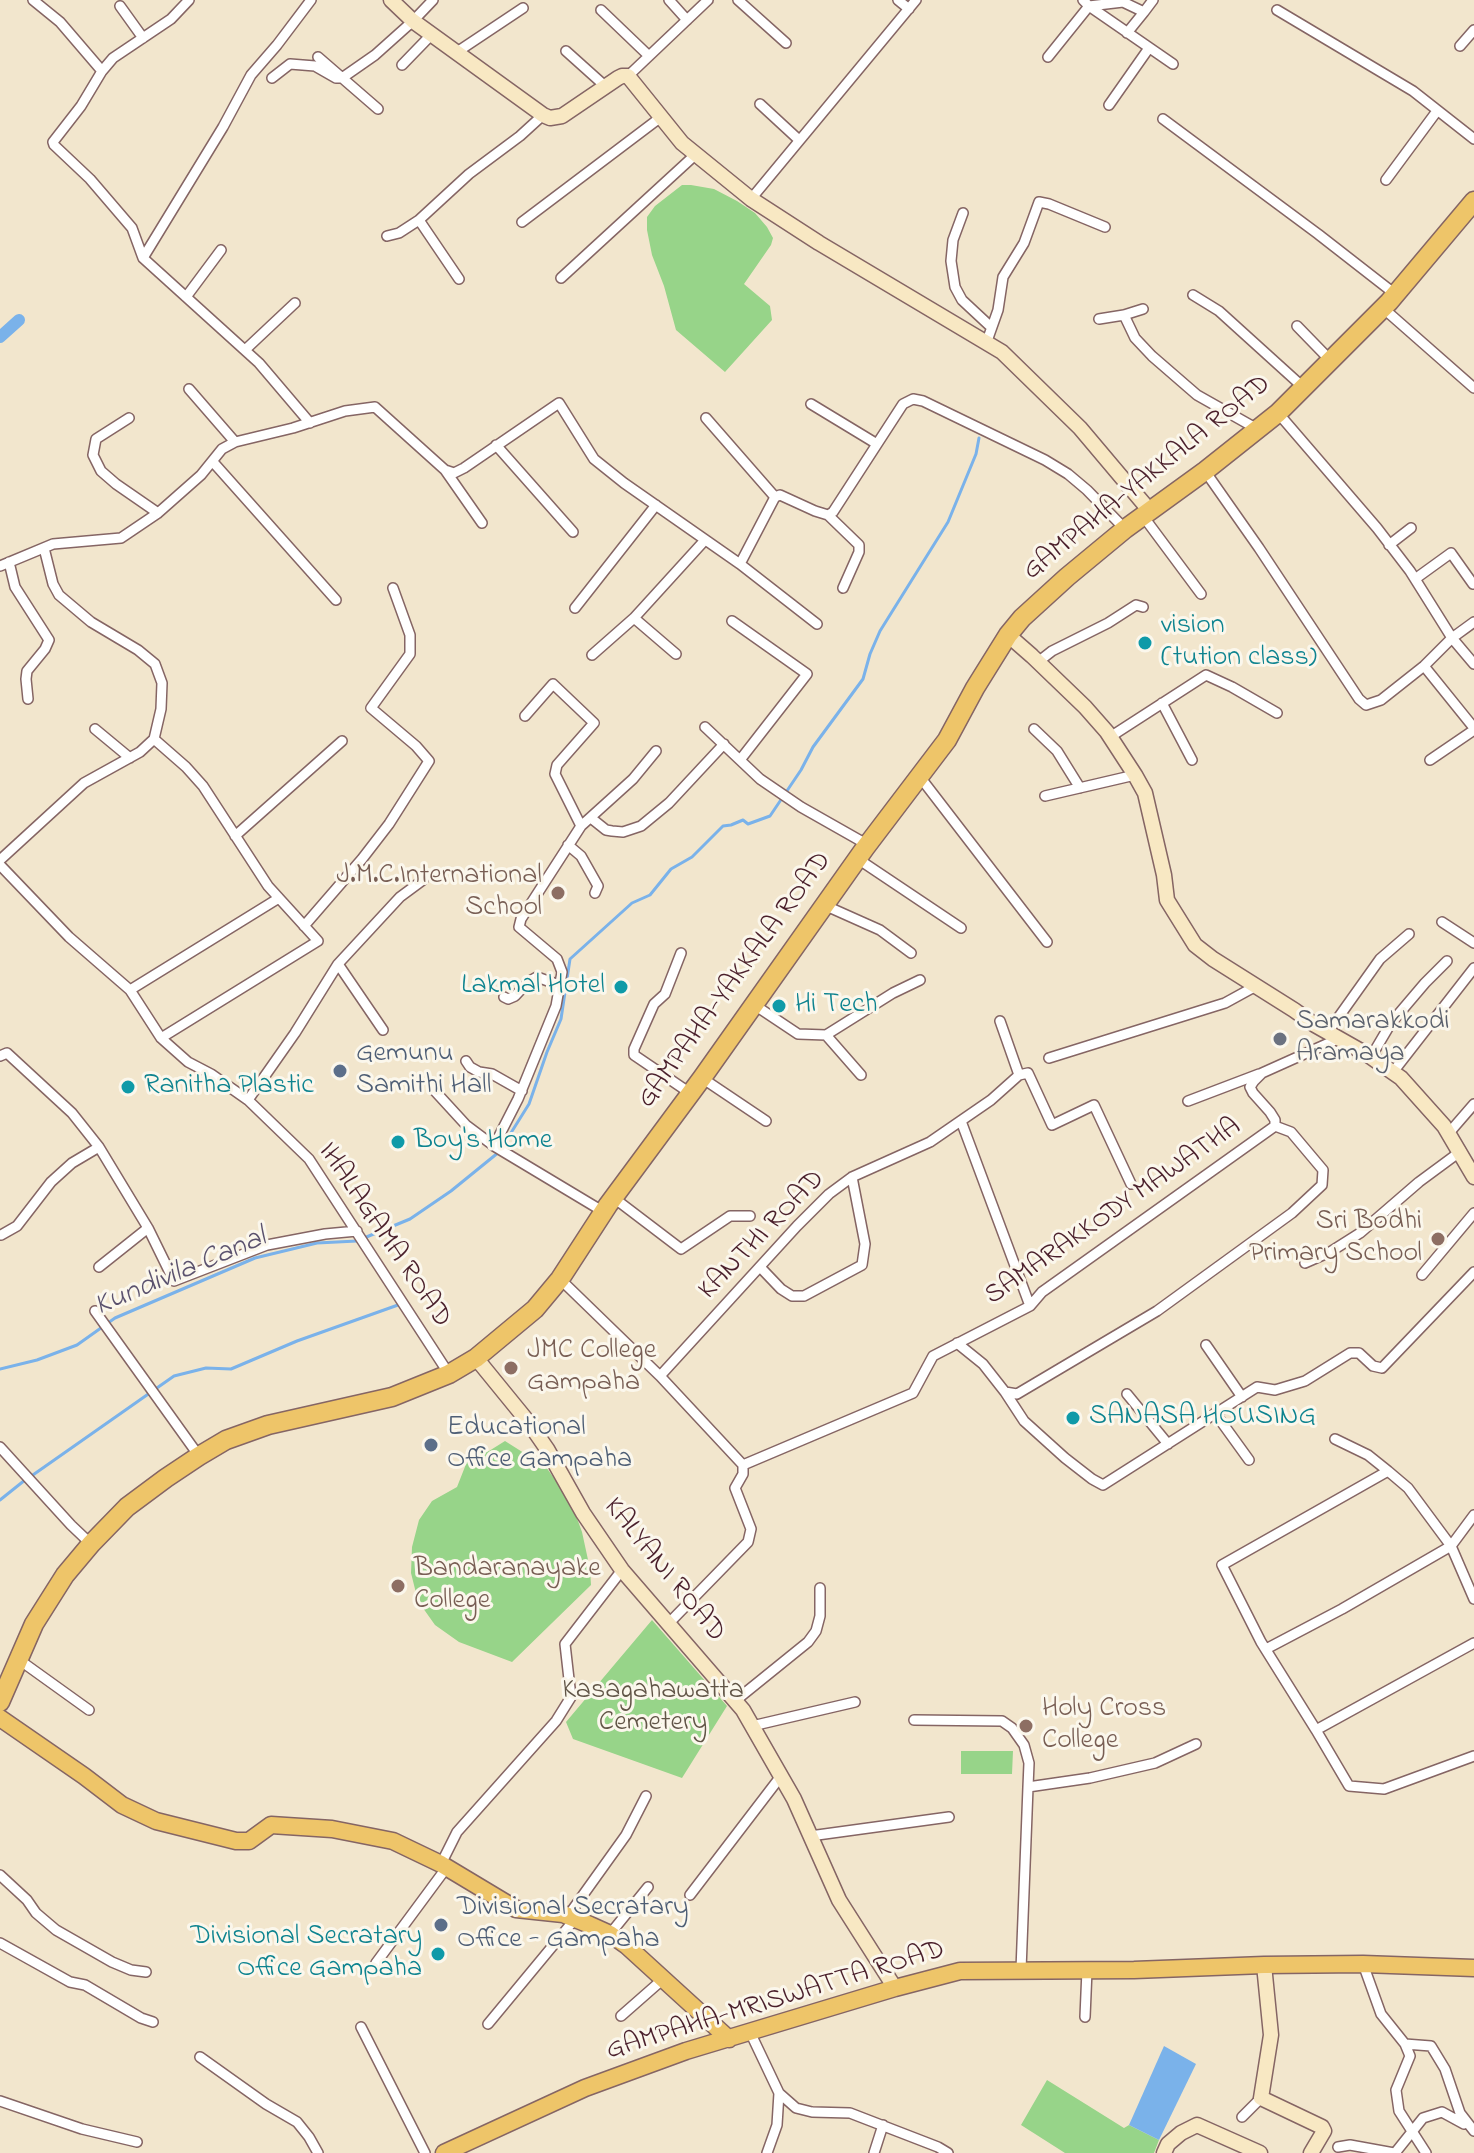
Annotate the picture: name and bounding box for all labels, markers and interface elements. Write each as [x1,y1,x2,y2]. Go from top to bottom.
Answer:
street label: GAMPAHA-YAKKALA ROAD [1017,369,1279,589]
place label: vision (tution class) [1161,610,1317,676]
marker: vision (tution class) [1136,634,1154,652]
street label: GAMPAHA-YAKKALA ROAD [632,846,840,1116]
place label: J.M.C.International School [336,860,542,926]
marker: J.M.C.International School [549,884,567,902]
place label: Lakmal Hotel [461,970,605,1004]
marker: Lakmal Hotel [612,978,630,996]
place label: Hi Tech [795,989,878,1023]
marker: Hi Tech [770,997,788,1015]
place label: Samarakkodi Aramaya [1296,1006,1450,1072]
marker: Samarakkodi Aramaya [1271,1030,1289,1048]
place label: Gemunu Samithi Hall [356,1038,491,1104]
marker: Gemunu Samithi Hall [331,1062,349,1080]
place label: Ranitha Plastic [144,1070,314,1104]
marker: Ranitha Plastic [119,1078,137,1096]
street label: SAMARAKKODY MAWATHA [979,1112,1249,1314]
place label: Boy's Home [414,1125,552,1159]
marker: Boy's Home [389,1133,407,1151]
street label: IHALAGAMA ROAD [309,1137,457,1335]
street label: KANTHI ROAD [693,1164,833,1308]
place label: Sri Bodhi Primary School [1249,1206,1422,1272]
water label: Kundivila Canal [90,1222,272,1326]
marker: Sri Bodhi Primary School [1429,1230,1447,1248]
place label: JMC College Gampaha [527,1335,656,1401]
marker: JMC College Gampaha [502,1359,520,1377]
place label: SANASA HOUSING [1089,1401,1316,1435]
marker: SANASA HOUSING [1064,1409,1082,1427]
place label: Educational Office Gampaha [447,1412,632,1478]
marker: Educational Office Gampaha [422,1436,440,1454]
street label: KALYANI ROAD [595,1492,731,1650]
place label: Bandaranayake College [414,1553,601,1619]
marker: Bandaranayake College [389,1577,407,1595]
park label: Kasagahawatta Cemetery [562,1675,744,1741]
place label: Holy Cross College [1042,1693,1166,1759]
marker: Holy Cross College [1017,1717,1035,1735]
place label: Divisional Secratary Office - Gampaha [457,1892,688,1958]
marker: Divisional Secratary Office - Gampaha [432,1916,450,1934]
place label: Divisional Secratary Office Gampaha [191,1921,422,1987]
street label: GAMPAHA-MRISWATTA ROAD [603,1934,949,2070]
marker: Divisional Secratary Office Gampaha [429,1945,447,1963]

